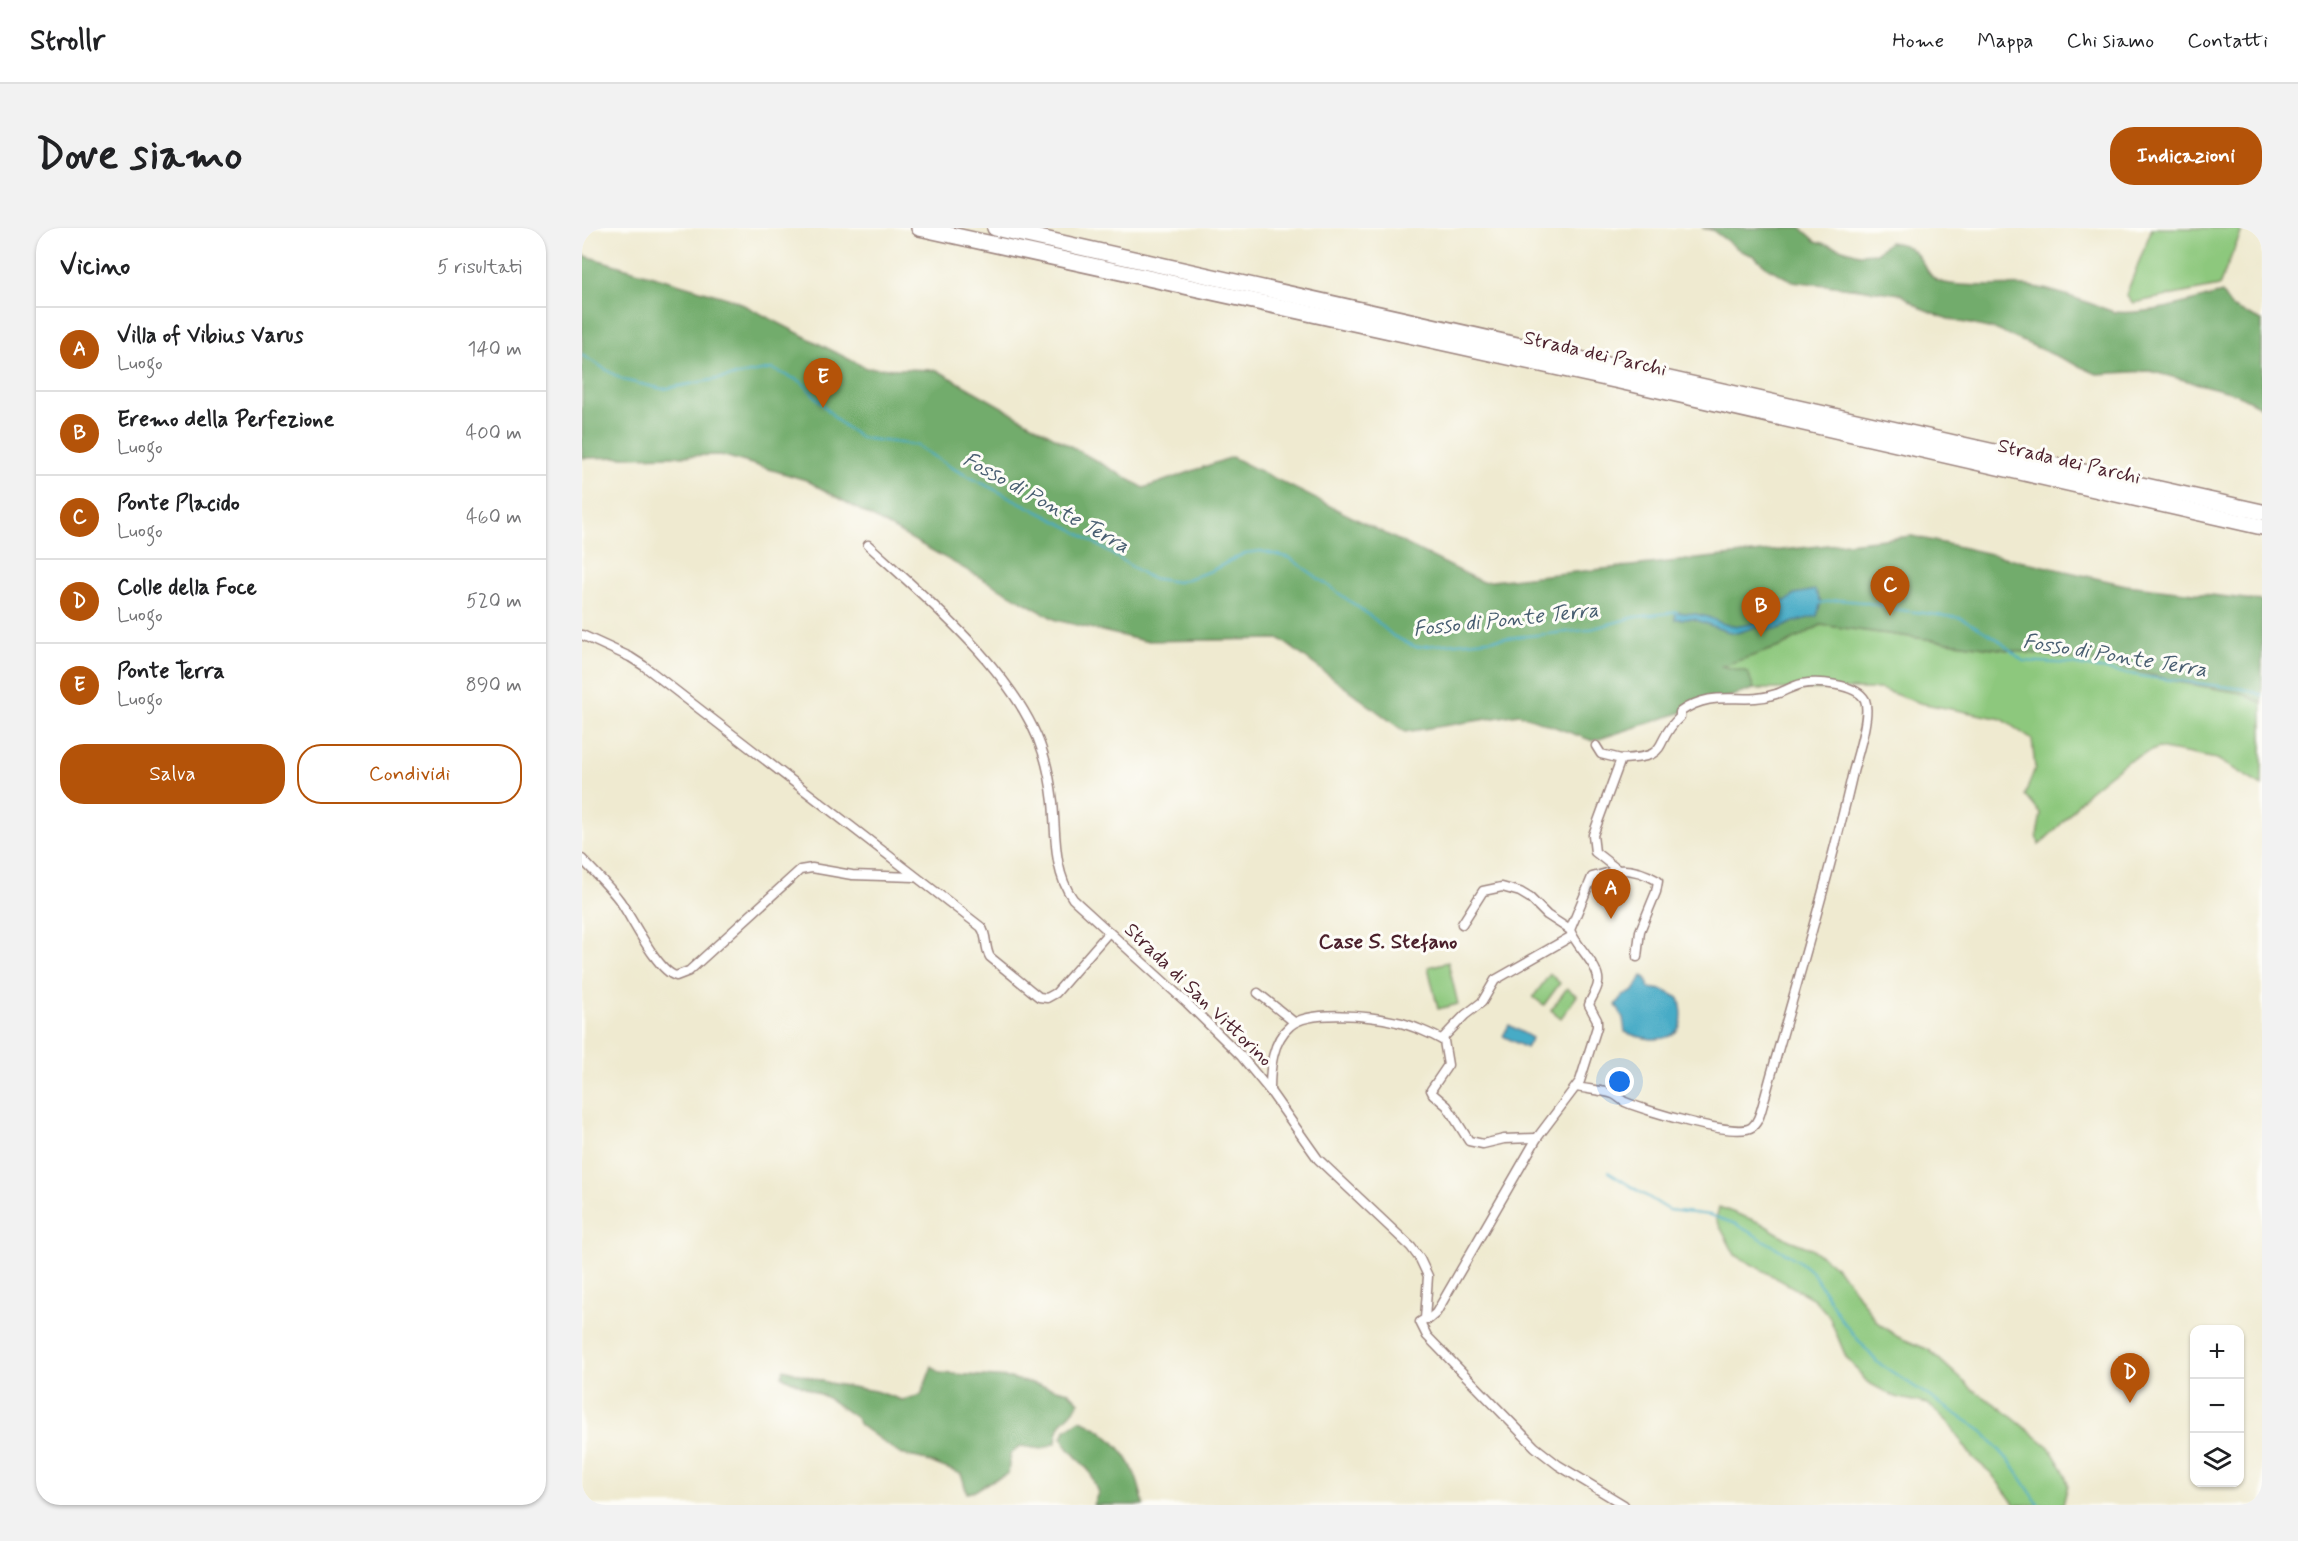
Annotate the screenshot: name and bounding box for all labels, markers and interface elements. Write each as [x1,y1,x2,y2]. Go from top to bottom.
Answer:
text: Strollr [30,23,105,60]
text: Home [1892,27,1944,55]
text: Mappa [1977,27,2033,55]
text: Chi siamo [2066,27,2154,55]
text: Contatti [2187,27,2268,55]
button: Indicazioni [2110,127,2262,185]
text: Dove siamo [36,129,242,184]
text: Vicino [60,250,130,284]
text: 5 risultati [437,254,522,281]
text: Villa of Vibius Varus [117,322,304,350]
street label: Strada dei Parchi [1521,324,1669,384]
text: A [73,336,86,363]
text: 140 m [468,336,522,363]
text: Luogo [117,350,163,377]
pin: E [804,358,842,408]
text: Eremo della Perfezione [117,406,334,434]
text: B [73,420,86,447]
text: 400 m [466,420,522,447]
street label: Strada dei Parchi [1995,432,2143,492]
text: Luogo [117,434,163,461]
water label: Fosso di Ponte Terra [958,446,1134,560]
text: Ponte Placido [117,490,240,518]
text: C [72,504,87,531]
text: 460 m [466,504,522,531]
text: Luogo [117,518,163,545]
pin: C [1870,566,1910,616]
text: Colle della Foce [117,574,257,602]
text: D [73,588,86,615]
text: 520 m [466,588,522,615]
pin: B [1742,588,1780,637]
water label: Fosso di Ponte Terra [1412,596,1600,644]
text: Luogo [117,602,163,629]
water label: Fosso di Ponte Terra [2021,628,2209,684]
text: Ponte Terra [117,658,225,686]
text: E [74,672,85,699]
text: 890 m [465,672,522,699]
text: Luogo [117,686,163,713]
button: Salva [60,744,285,804]
button: Condividi [297,744,522,804]
pin: A [1592,870,1630,919]
street label: Strada di San Vittorino [1118,917,1278,1073]
district label: Case S. Stefano [1319,928,1457,956]
your location [1605,1067,1634,1096]
map controls [2190,1325,2244,1487]
button: + [2190,1325,2244,1379]
pin: D [2110,1354,2150,1403]
button: − [2190,1379,2244,1433]
button: layers [2190,1433,2244,1487]

